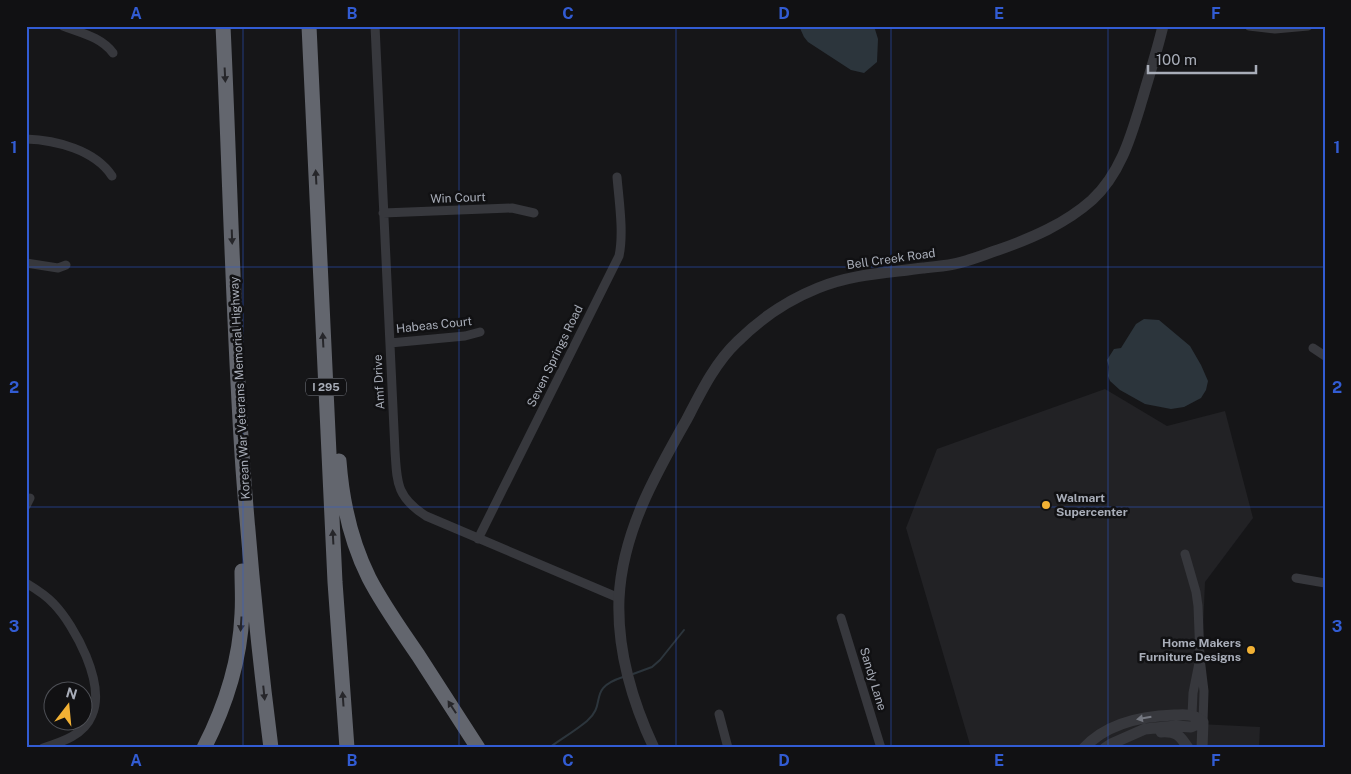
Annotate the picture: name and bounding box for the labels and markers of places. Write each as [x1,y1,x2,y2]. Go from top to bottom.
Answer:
place label: Walmart Supercenter [1056,491,1128,519]
marker: Walmart Supercenter [1040,499,1052,511]
place label: Home Makers Furniture Designs [1139,636,1241,664]
marker: Home Makers Furniture Designs [1245,644,1257,656]

